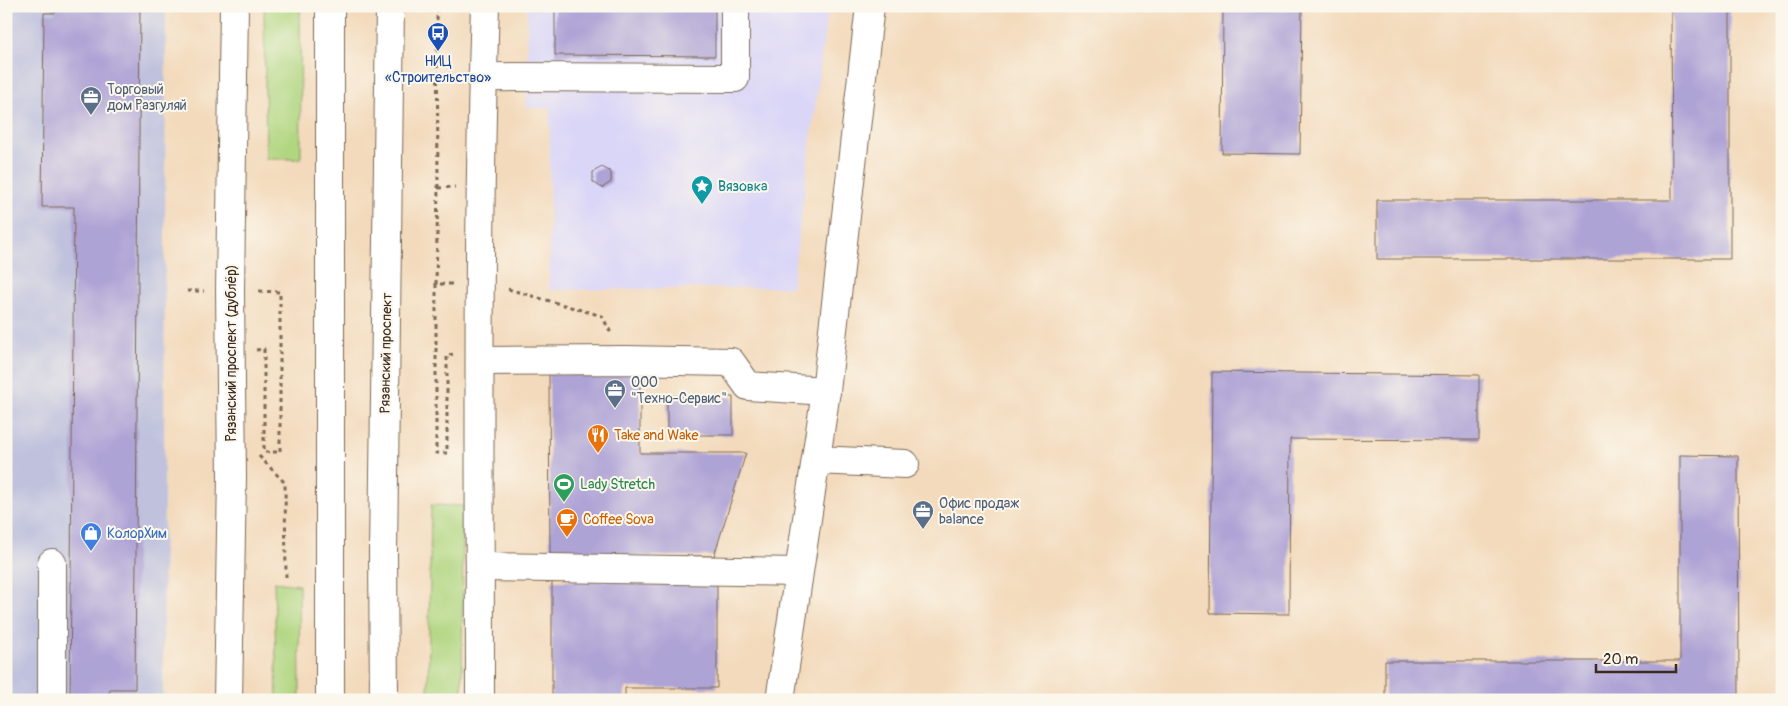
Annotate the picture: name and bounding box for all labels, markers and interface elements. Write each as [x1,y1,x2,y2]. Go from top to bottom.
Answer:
bus stop icon: НИЦ «Строительство» [426,21,450,52]
place label: НИЦ «Строительство» [385,53,491,86]
place label: Торговый дом Разгуляй [107,81,187,114]
office icon: Торговый дом Разгуляй [79,85,103,116]
place icon: Вязовка [690,174,714,205]
place label: Вязовка [718,178,767,195]
street label: Рязанский проспект (дублёр) [223,264,240,442]
street label: Рязанский проспект [376,292,396,414]
place label: ООО "Техно-Сервис" [631,374,727,407]
office icon: ООО "Техно-Сервис" [603,378,627,409]
restaurant icon: Take and Wake [586,423,610,454]
place label: Take and Wake [614,427,698,444]
sports icon: Lady Stretch [552,472,576,503]
place label: Lady Stretch [580,476,655,493]
place label: Офис продаж balance [939,495,1019,528]
office icon: Офис продаж balance [911,499,935,530]
cafe icon: Coffee Sova [555,507,579,538]
place label: Coffee Sova [583,511,654,528]
shop icon: КолорХим [79,521,103,552]
place label: КолорХим [107,525,167,542]
scale bar [1596,641,1676,673]
text: 20 m [1603,650,1638,669]

